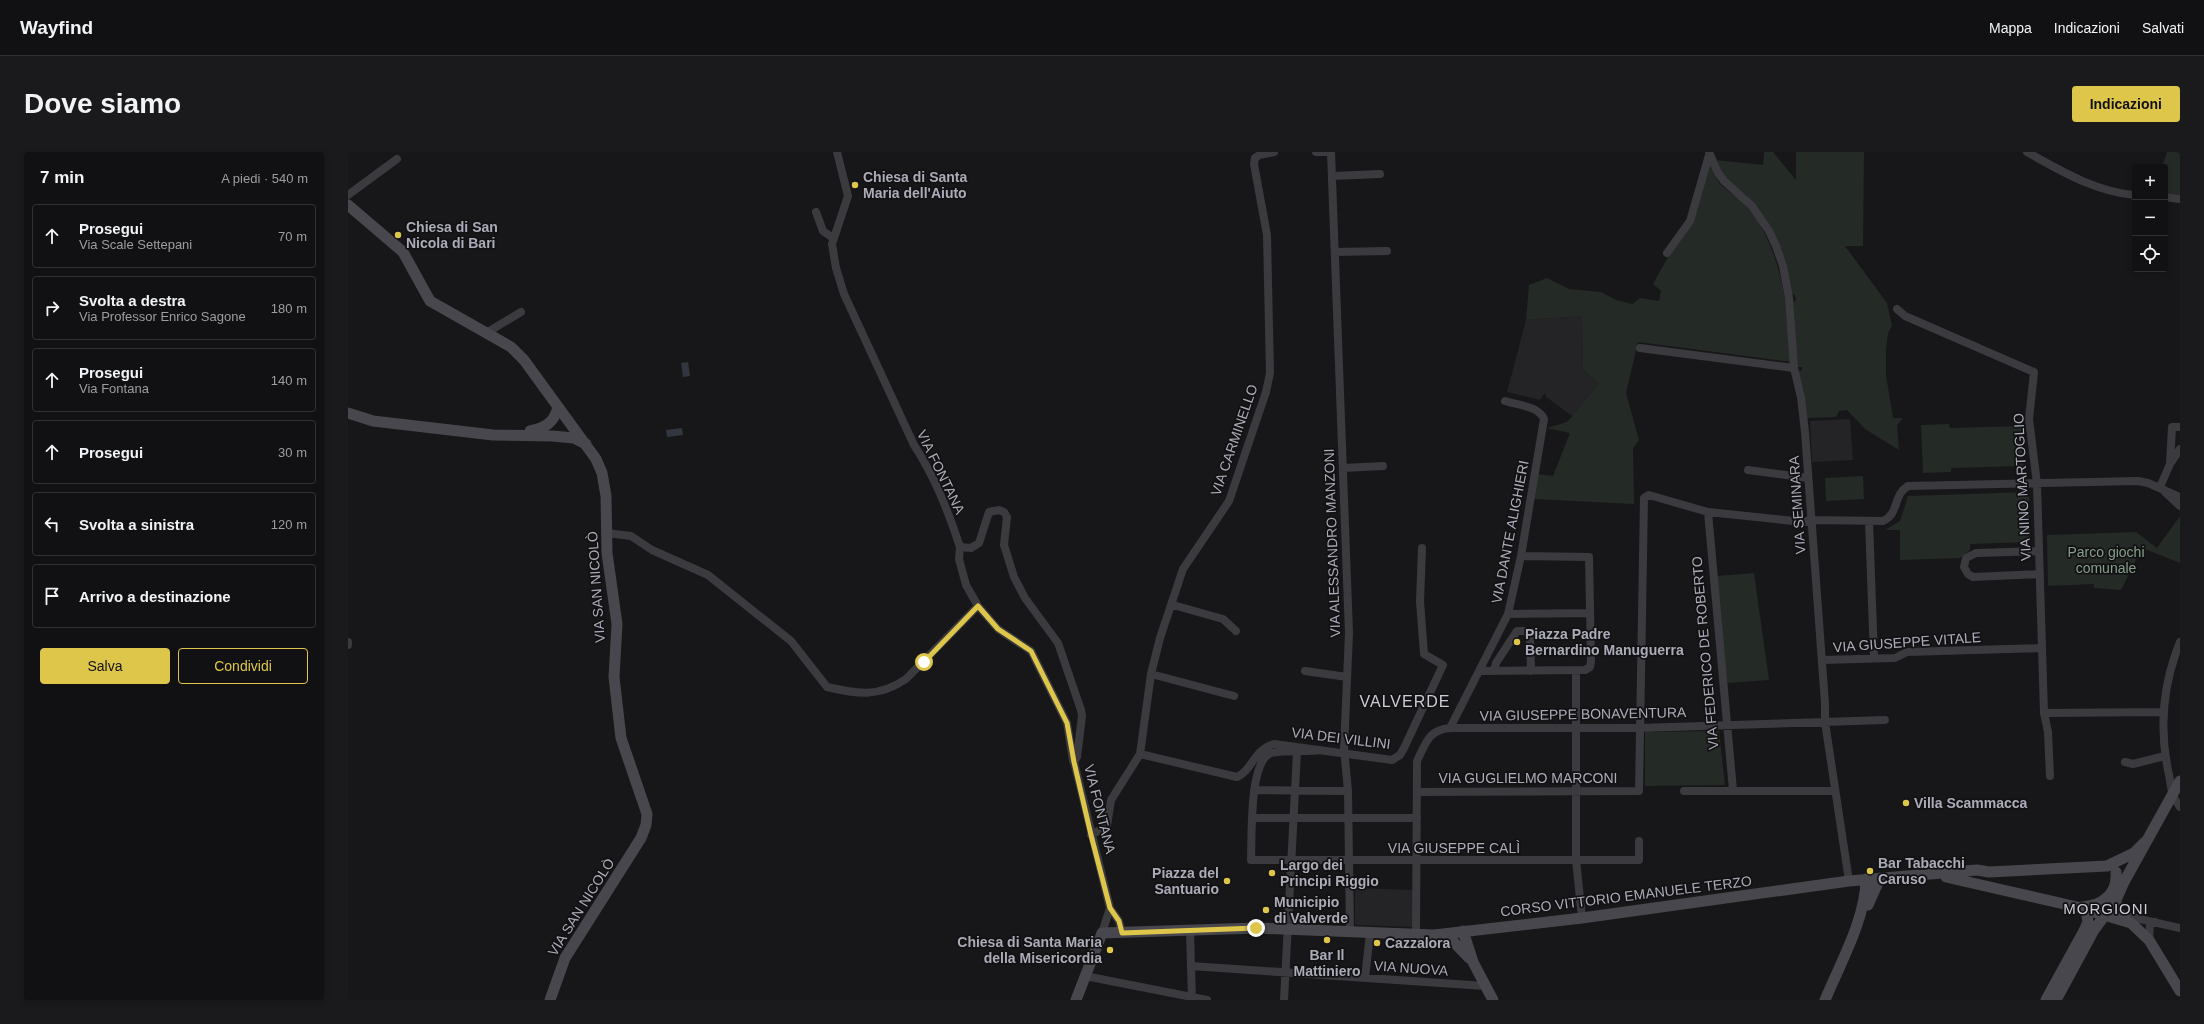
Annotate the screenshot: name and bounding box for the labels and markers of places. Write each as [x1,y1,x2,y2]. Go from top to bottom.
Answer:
place label: Chiesa di Santa Maria dell'Aiuto [863,169,967,201]
marker: Chiesa di Santa Maria dell'Aiuto [850,180,860,190]
place label: Chiesa di San Nicola di Bari [406,219,498,251]
marker: Chiesa di San Nicola di Bari [393,230,403,240]
place label: Piazza Padre Bernardino Manuguerra [1525,626,1684,658]
marker: Piazza Padre Bernardino Manuguerra [1512,637,1522,647]
place label: Villa Scammacca [1914,795,2028,811]
marker: Villa Scammacca [1901,798,1911,808]
place label: Bar Tabacchi Caruso [1878,855,1965,887]
place label: Largo dei Principi Riggio [1280,857,1379,889]
place label: Piazza del Santuario [1152,865,1219,897]
marker: Bar Tabacchi Caruso [1865,866,1875,876]
marker: Largo dei Principi Riggio [1267,868,1277,878]
marker: Piazza del Santuario [1222,876,1232,886]
place label: Municipio di Valverde [1274,894,1348,926]
marker: Municipio di Valverde [1261,905,1271,915]
place label: Chiesa di Santa Maria della Misericordia [957,934,1102,966]
marker: Bar Il Mattiniero [1322,935,1332,945]
place label: Cazzalora [1385,935,1451,951]
marker: Cazzalora [1372,938,1382,948]
marker: Chiesa di Santa Maria della Misericordia [1105,945,1115,955]
place label: Bar Il Mattiniero [1294,947,1360,979]

